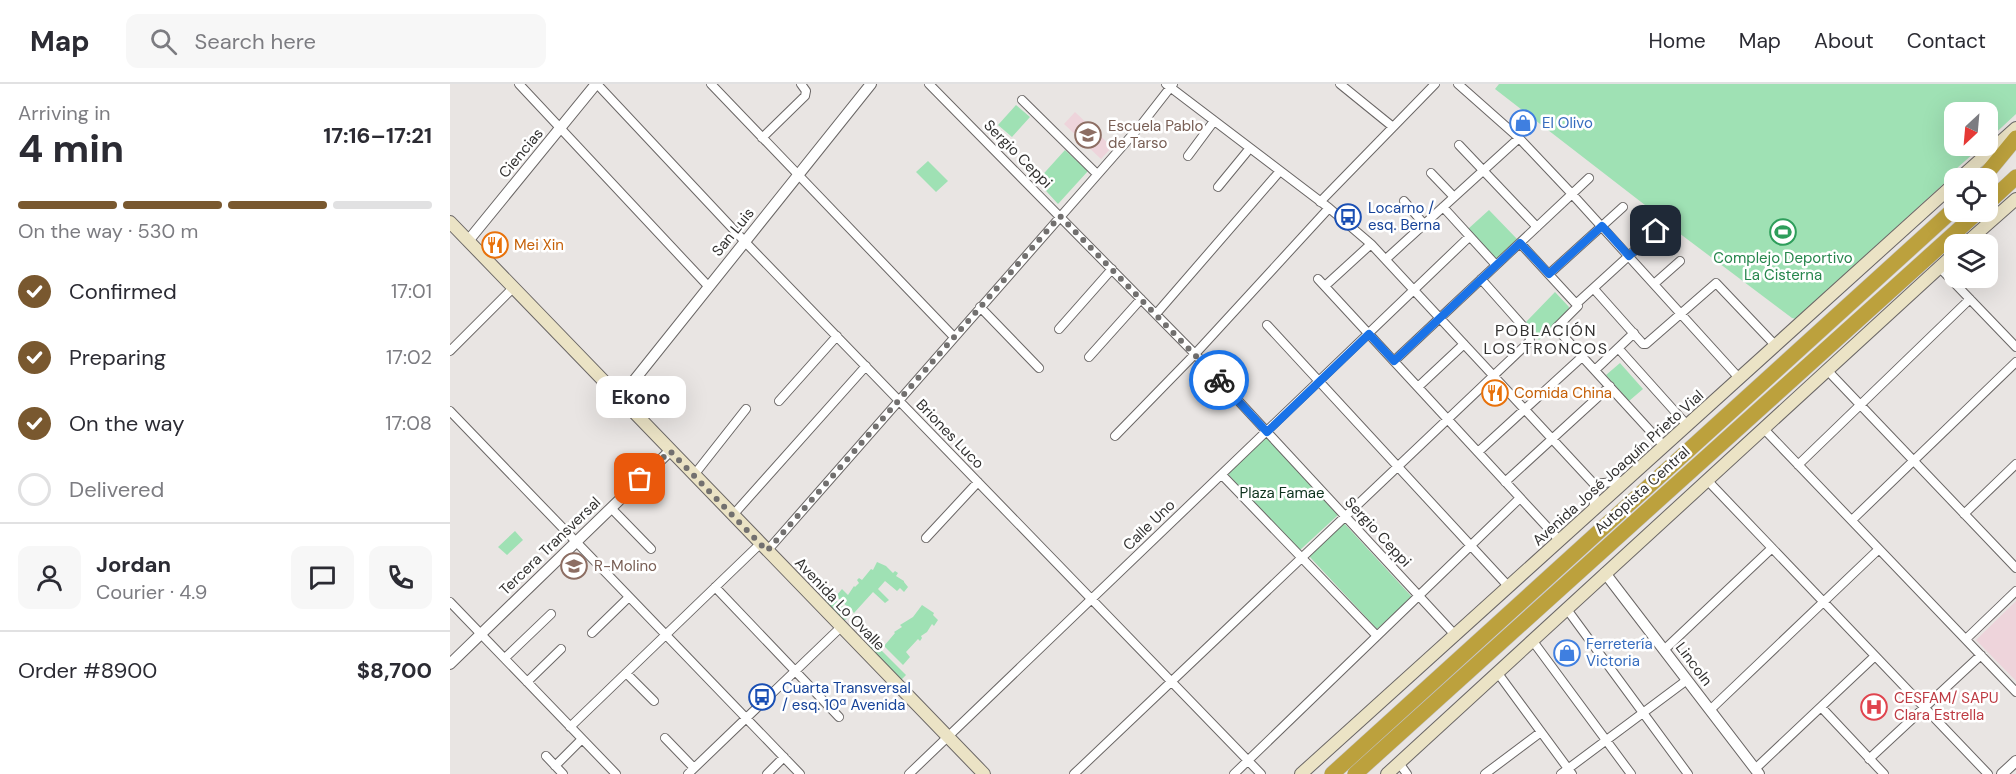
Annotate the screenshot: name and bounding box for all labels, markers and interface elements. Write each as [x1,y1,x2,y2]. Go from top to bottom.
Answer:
search box [126,14,546,68]
text: Map [30,23,90,60]
icon: search [147,25,180,58]
text: Search here [195,27,316,56]
text: Home [1648,27,1706,55]
text: Map [1739,27,1781,55]
text: About [1814,27,1874,55]
text: Contact [1907,27,1986,55]
text: Arriving in [18,100,110,126]
north arrow [1944,102,1998,156]
map controls [1944,102,1998,288]
shop icon: El Olivo [1508,108,1538,138]
place label: El Olivo [1542,113,1593,133]
street label: Sergio Ceppi [979,115,1057,193]
place label: Escuela Pablo de Tarso [1108,116,1203,153]
school or university icon: Escuela Pablo de Tarso [1073,120,1103,150]
text: 17:16–17:21 [323,121,432,150]
text: 4 min [18,123,124,174]
street label: Ciencias [494,124,548,182]
button: locate [1944,168,1998,222]
place label: Locarno / esq. Berna [1368,198,1440,235]
bus stop icon: Locarno / esq. Berna [1333,202,1363,232]
street label: San Luis [707,204,759,260]
pin [1630,205,1681,256]
icon: home [1639,214,1672,247]
sports icon: Complejo Deportivo La Cisterna [1768,217,1798,247]
text: On the way · 530 m [18,218,198,244]
restaurant icon: Mei Xin [480,230,510,260]
button: layers [1944,234,1998,288]
place label: Mei Xin [514,235,564,255]
place label: Complejo Deportivo La Cisterna [1713,248,1853,285]
icon: check [18,275,51,308]
text: Confirmed [69,277,177,306]
text: 17:01 [391,278,432,304]
district label: POBLACIÓN LOS TRONCOS [1484,320,1608,359]
icon: check [18,341,51,374]
text: Preparing [69,343,166,372]
text: 17:02 [386,344,432,370]
courier [1189,350,1249,410]
icon: bike [1203,364,1236,397]
callout: Ekono [595,377,685,419]
restaurant icon: Comida China [1480,378,1510,408]
place label: Comida China [1514,383,1612,403]
text: Ekono [611,384,671,410]
street label: Avenida José Joaquín Prieto Vial [1528,386,1708,550]
street label: Briones Luco [912,395,988,473]
icon: check [18,407,51,440]
text: On the way [69,409,184,438]
text: 17:08 [385,410,432,436]
street label: Autopista Central [1590,442,1694,538]
pin [614,453,665,504]
icon: bag [623,462,656,495]
text: Delivered [69,475,164,504]
park label: Plaza Famae [1240,483,1324,503]
street label: Tercera Transversal [495,493,605,599]
street label: Sergio Ceppi [1340,493,1416,571]
street label: Calle Uno [1119,495,1180,555]
button: person [18,546,81,609]
button: chat [291,546,354,609]
button: phone [369,546,432,609]
text: Jordan [96,550,171,579]
school or university icon: R-Molino [559,551,589,581]
street label: Avenida Lo Ovalle [790,553,890,655]
place label: R-Molino [594,556,657,576]
text: Courier · 4.9 [96,579,207,605]
place label: Ferretería Victoria [1586,634,1653,671]
shop icon: Ferretería Victoria [1552,638,1582,668]
street label: Lincoln [1671,638,1717,690]
text: Order #8900 [18,656,157,685]
text: $8,700 [357,656,432,685]
place label: Cuarta Transversal / esq. 10ª Avenida [782,678,911,715]
bus stop icon: Cuarta Transversal / esq. 10ª Avenida [747,682,777,712]
place label: CESFAM/ SAPU Clara Estrella [1894,688,1999,725]
hospital icon: CESFAM/ SAPU Clara Estrella [1859,692,1889,722]

